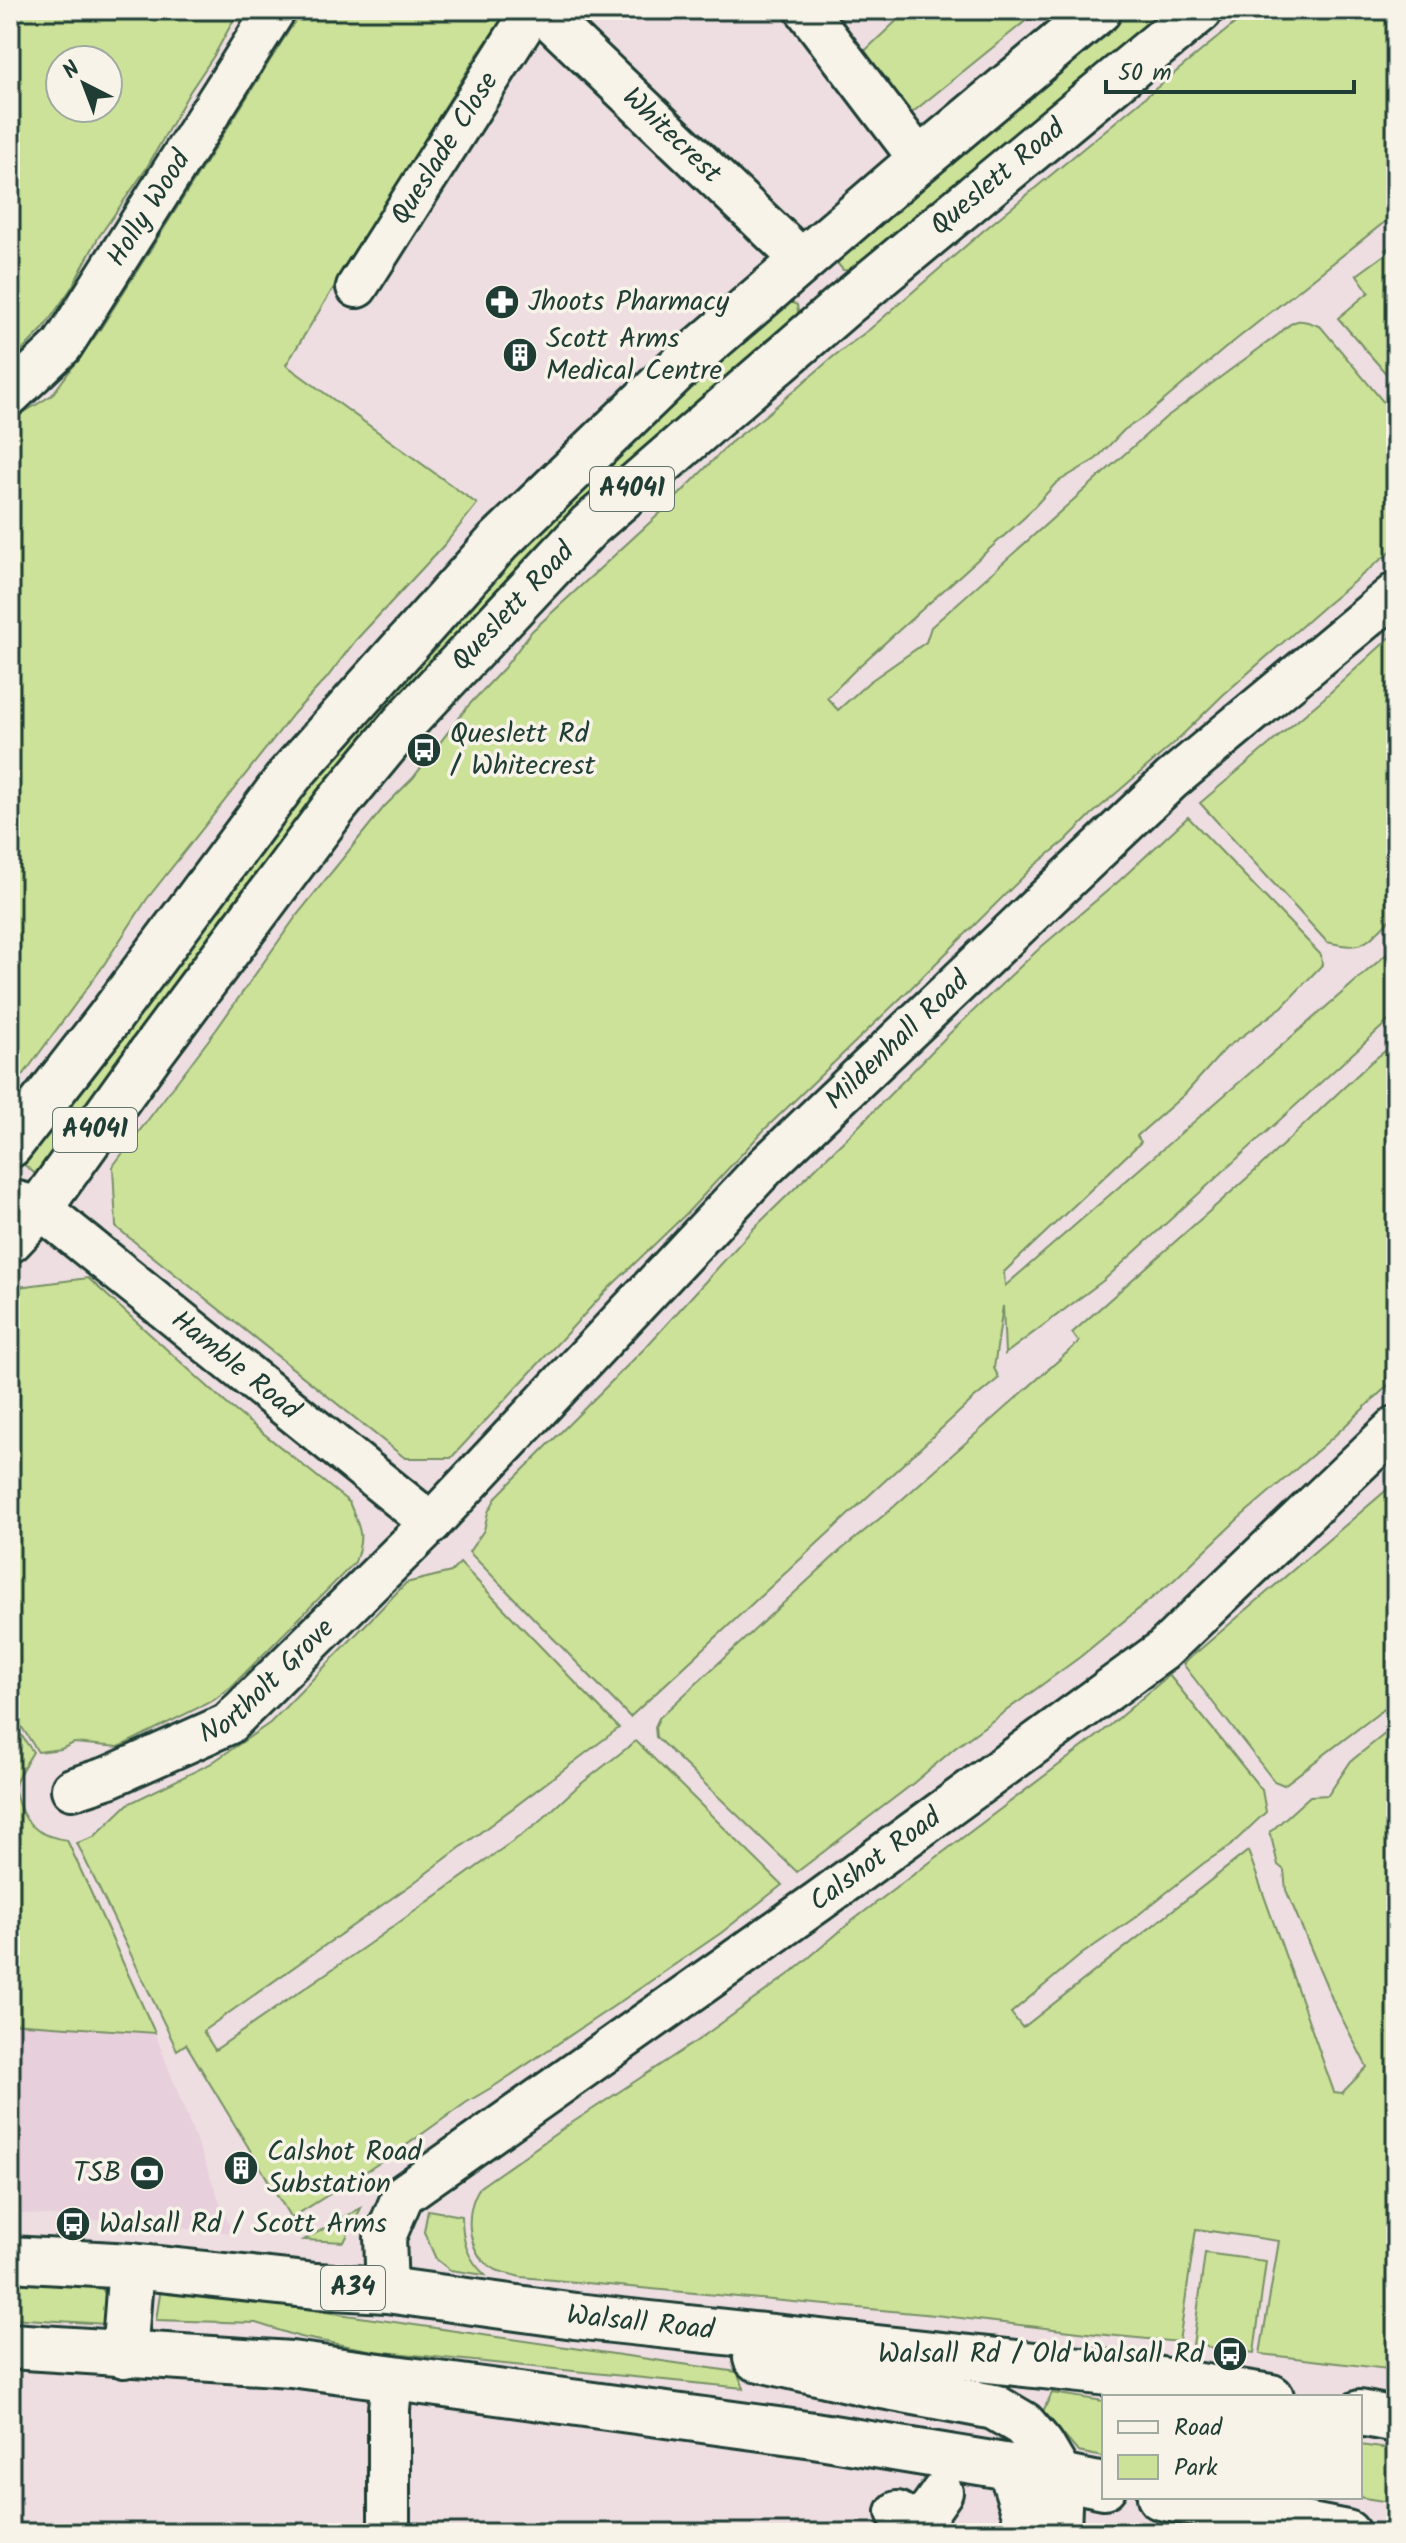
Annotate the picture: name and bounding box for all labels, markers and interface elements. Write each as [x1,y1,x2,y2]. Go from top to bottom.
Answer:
north arrow [44,44,124,124]
scale bar [1106,44,1354,94]
text: N [55,53,89,89]
text: 50 m [1118,54,1172,93]
street label: Queslade Close [379,62,511,234]
street label: Whitecrest [611,77,733,196]
street label: Queslett Road [920,107,1076,247]
street label: Holly Wood [95,141,204,276]
place label: Jhoots Pharmacy [528,280,730,325]
pharmacy icon: Jhoots Pharmacy [483,283,521,321]
place label: Scott Arms Medical Centre [546,317,722,394]
building icon: Scott Arms Medical Centre [501,336,539,374]
road number: A4041 [590,467,674,511]
street label: Queslett Road [441,531,587,682]
place label: Queslett Rd / Whitecrest [450,712,596,789]
bus stop icon: Queslett Rd / Whitecrest [405,731,443,769]
street label: Mildenhall Road [814,959,981,1121]
road number: A4041 [53,1108,137,1152]
street label: Hamble Road [161,1299,311,1432]
street label: Northolt Grove [192,1607,346,1756]
street label: Calshot Road [800,1796,952,1924]
place label: Calshot Road Substation [267,2130,423,2207]
building icon: Calshot Road Substation [222,2149,260,2187]
place label: TSB [73,2151,121,2196]
bank icon: TSB [128,2154,166,2192]
place label: Walsall Rd / Scott Arms [99,2202,387,2247]
bus stop icon: Walsall Rd / Scott Arms [54,2205,92,2243]
road number: A34 [321,2266,385,2310]
street label: Walsall Road [564,2293,718,2353]
place label: Walsall Rd / Old Walsall Rd [878,2332,1205,2377]
bus stop icon: Walsall Rd / Old Walsall Rd [1211,2335,1249,2373]
legend [1102,2395,1362,2499]
text: Road [1174,2409,1223,2448]
text: Park [1174,2449,1218,2488]

